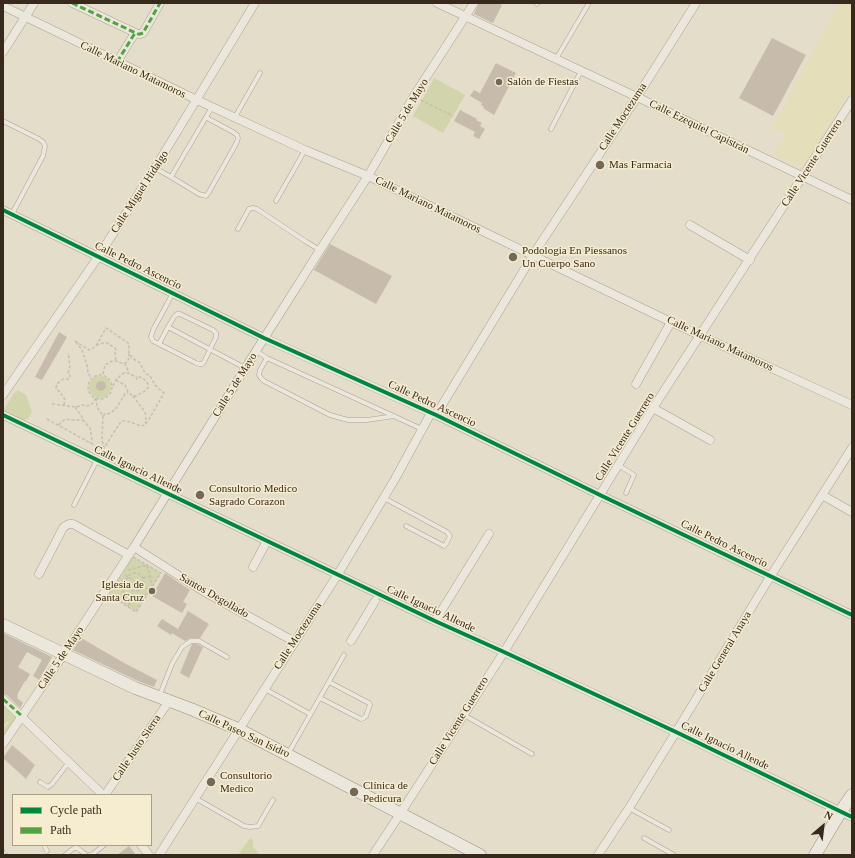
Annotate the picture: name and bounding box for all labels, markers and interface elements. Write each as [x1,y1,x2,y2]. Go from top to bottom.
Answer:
street label: Calle Mariano Matamoros [78,39,188,101]
place label: Salón de Fiestas [507,75,578,89]
street label: Calle 5 de Mayo [383,76,431,146]
marker: Salón de Fiestas [494,77,504,87]
street label: Calle Moctezuma [596,81,650,153]
street label: Calle Ezequiel Capistrán [647,97,751,157]
street label: Calle Vicente Guerrero [779,117,845,209]
street label: Calle Miguel Hidalgo [108,148,172,236]
place label: Mas Farmacia [609,158,672,172]
marker: Mas Farmacia [594,159,606,171]
street label: Calle Mariano Matamoros [373,174,483,236]
street label: Calle Pedro Ascencio [92,239,184,293]
place label: Podologia En Piessanos Un Cuerpo Sano [522,244,627,270]
marker: Podologia En Piessanos Un Cuerpo Sano [507,251,519,263]
street label: Calle Mariano Matamoros [665,313,775,375]
street label: Calle 5 de Mayo [210,351,260,419]
street label: Calle Pedro Ascencio [386,378,478,430]
street label: Calle Vicente Guerrero [592,390,658,484]
street label: Calle Ignacio Allende [92,443,184,497]
place label: Consultorio Medico Sagrado Corazon [209,482,297,508]
marker: Consultorio Medico Sagrado Corazon [194,489,206,501]
street label: Calle Pedro Ascencio [678,517,770,571]
street label: Santos Degollado [177,571,251,621]
place label: Iglesia de Santa Cruz [95,578,144,604]
street label: Calle Ignacio Allende [384,583,478,635]
marker: Iglesia de Santa Cruz [147,586,157,596]
street label: Calle Moctezuma [271,600,325,672]
street label: Calle General Anaya [696,609,754,695]
street label: Calle 5 de Mayo [35,624,87,692]
street label: Calle Vicente Guerrero [426,674,492,768]
street label: Calle Paseo San Isidro [196,707,292,761]
street label: Calle Justo Sierra [110,712,164,784]
street label: Calle Ignacio Allende [679,719,771,773]
place label: Consultorio Medico [220,769,272,795]
marker: Consultorio Medico [205,776,217,788]
place label: Clínica de Pedicura [363,779,408,805]
marker: Clínica de Pedicura [348,786,360,798]
legend [12,794,152,846]
text: Cycle path [50,803,102,817]
north arrow [803,806,843,846]
text: N [822,808,835,823]
text: Path [50,823,71,837]

